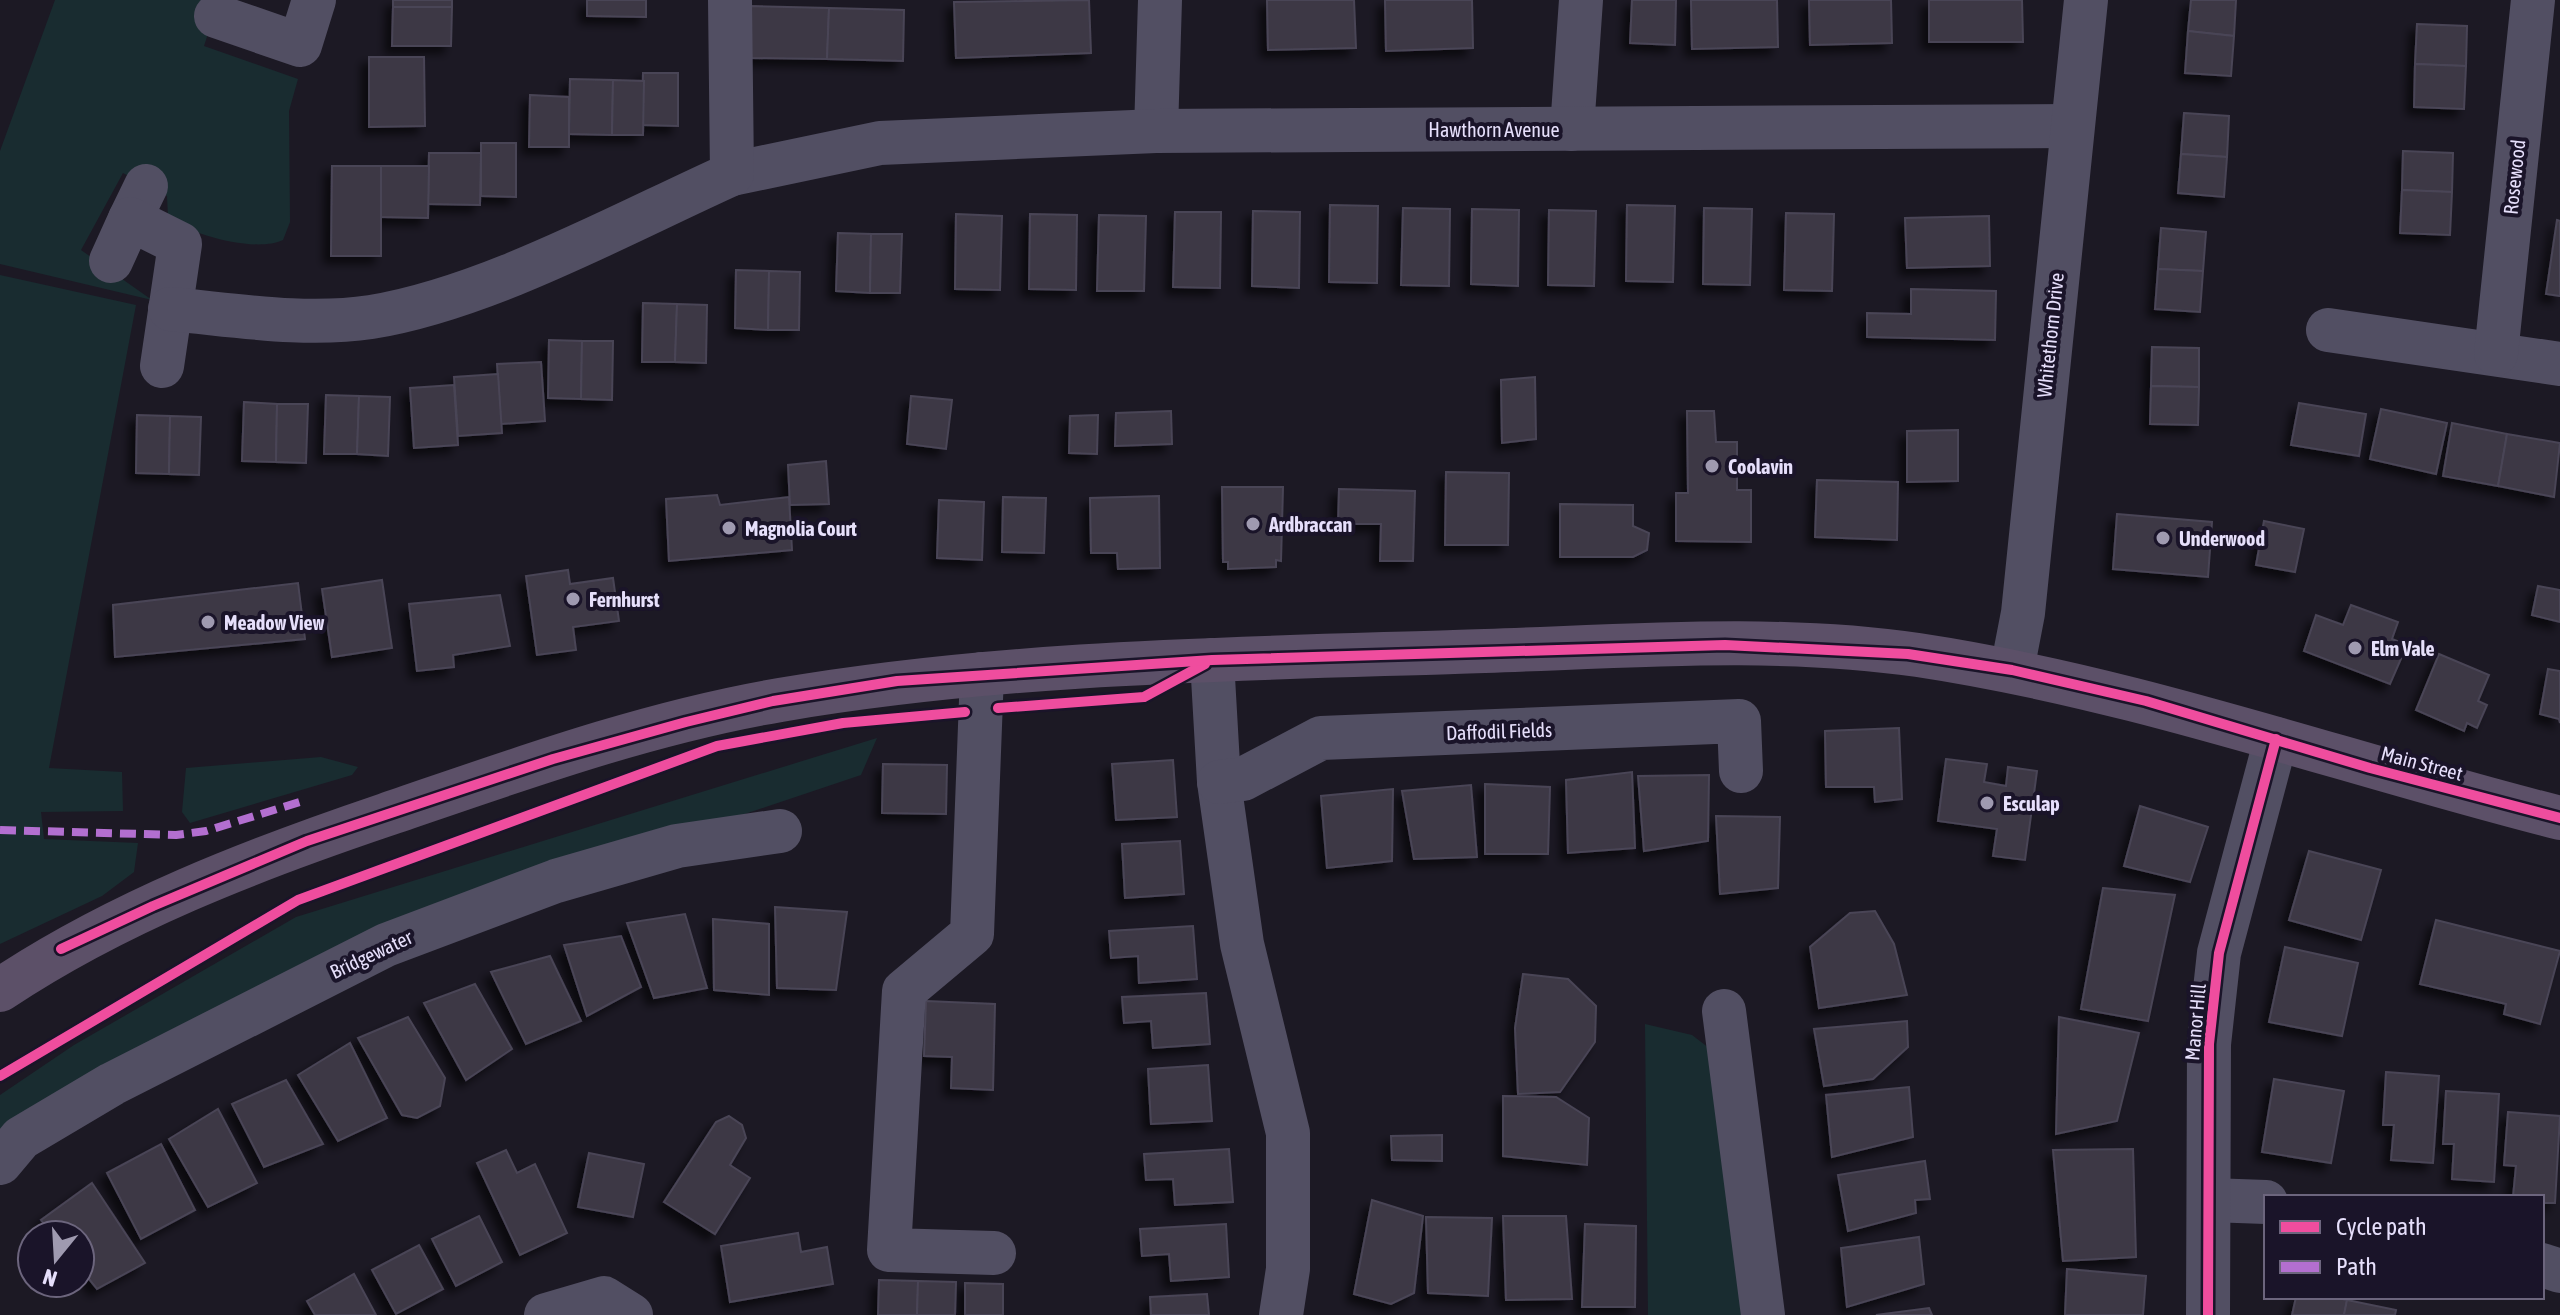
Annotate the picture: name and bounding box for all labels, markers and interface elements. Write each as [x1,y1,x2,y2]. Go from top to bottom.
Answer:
street label: Hawthorn Avenue [1428,118,1560,141]
street label: Rosewood [2499,138,2529,216]
street label: Whitethorn Drive [2032,271,2068,399]
place label: Coolavin [1728,455,1793,478]
marker: Coolavin [1703,457,1721,475]
place label: Ardbraccan [1268,513,1352,536]
marker: Ardbraccan [1244,515,1262,533]
place label: Magnolia Court [745,517,857,540]
marker: Magnolia Court [720,519,738,537]
place label: Underwood [2179,527,2265,550]
marker: Underwood [2154,529,2172,547]
place label: Fernhurst [589,588,660,611]
marker: Fernhurst [564,590,582,608]
place label: Meadow View [224,611,324,634]
marker: Meadow View [199,613,217,631]
place label: Elm Vale [2371,637,2435,660]
marker: Elm Vale [2346,639,2364,657]
street label: Daffodil Fields [1446,718,1552,744]
street label: Main Street [2379,741,2466,785]
place label: Esculap [2003,792,2060,815]
marker: Esculap [1978,794,1996,812]
street label: Bridgewater [326,924,417,983]
street label: Manor Hill [2180,982,2210,1061]
legend [2264,1195,2544,1299]
text: Cycle path [2336,1213,2427,1240]
north arrow [16,1219,96,1299]
text: Path [2336,1253,2377,1280]
text: N [40,1264,60,1292]

